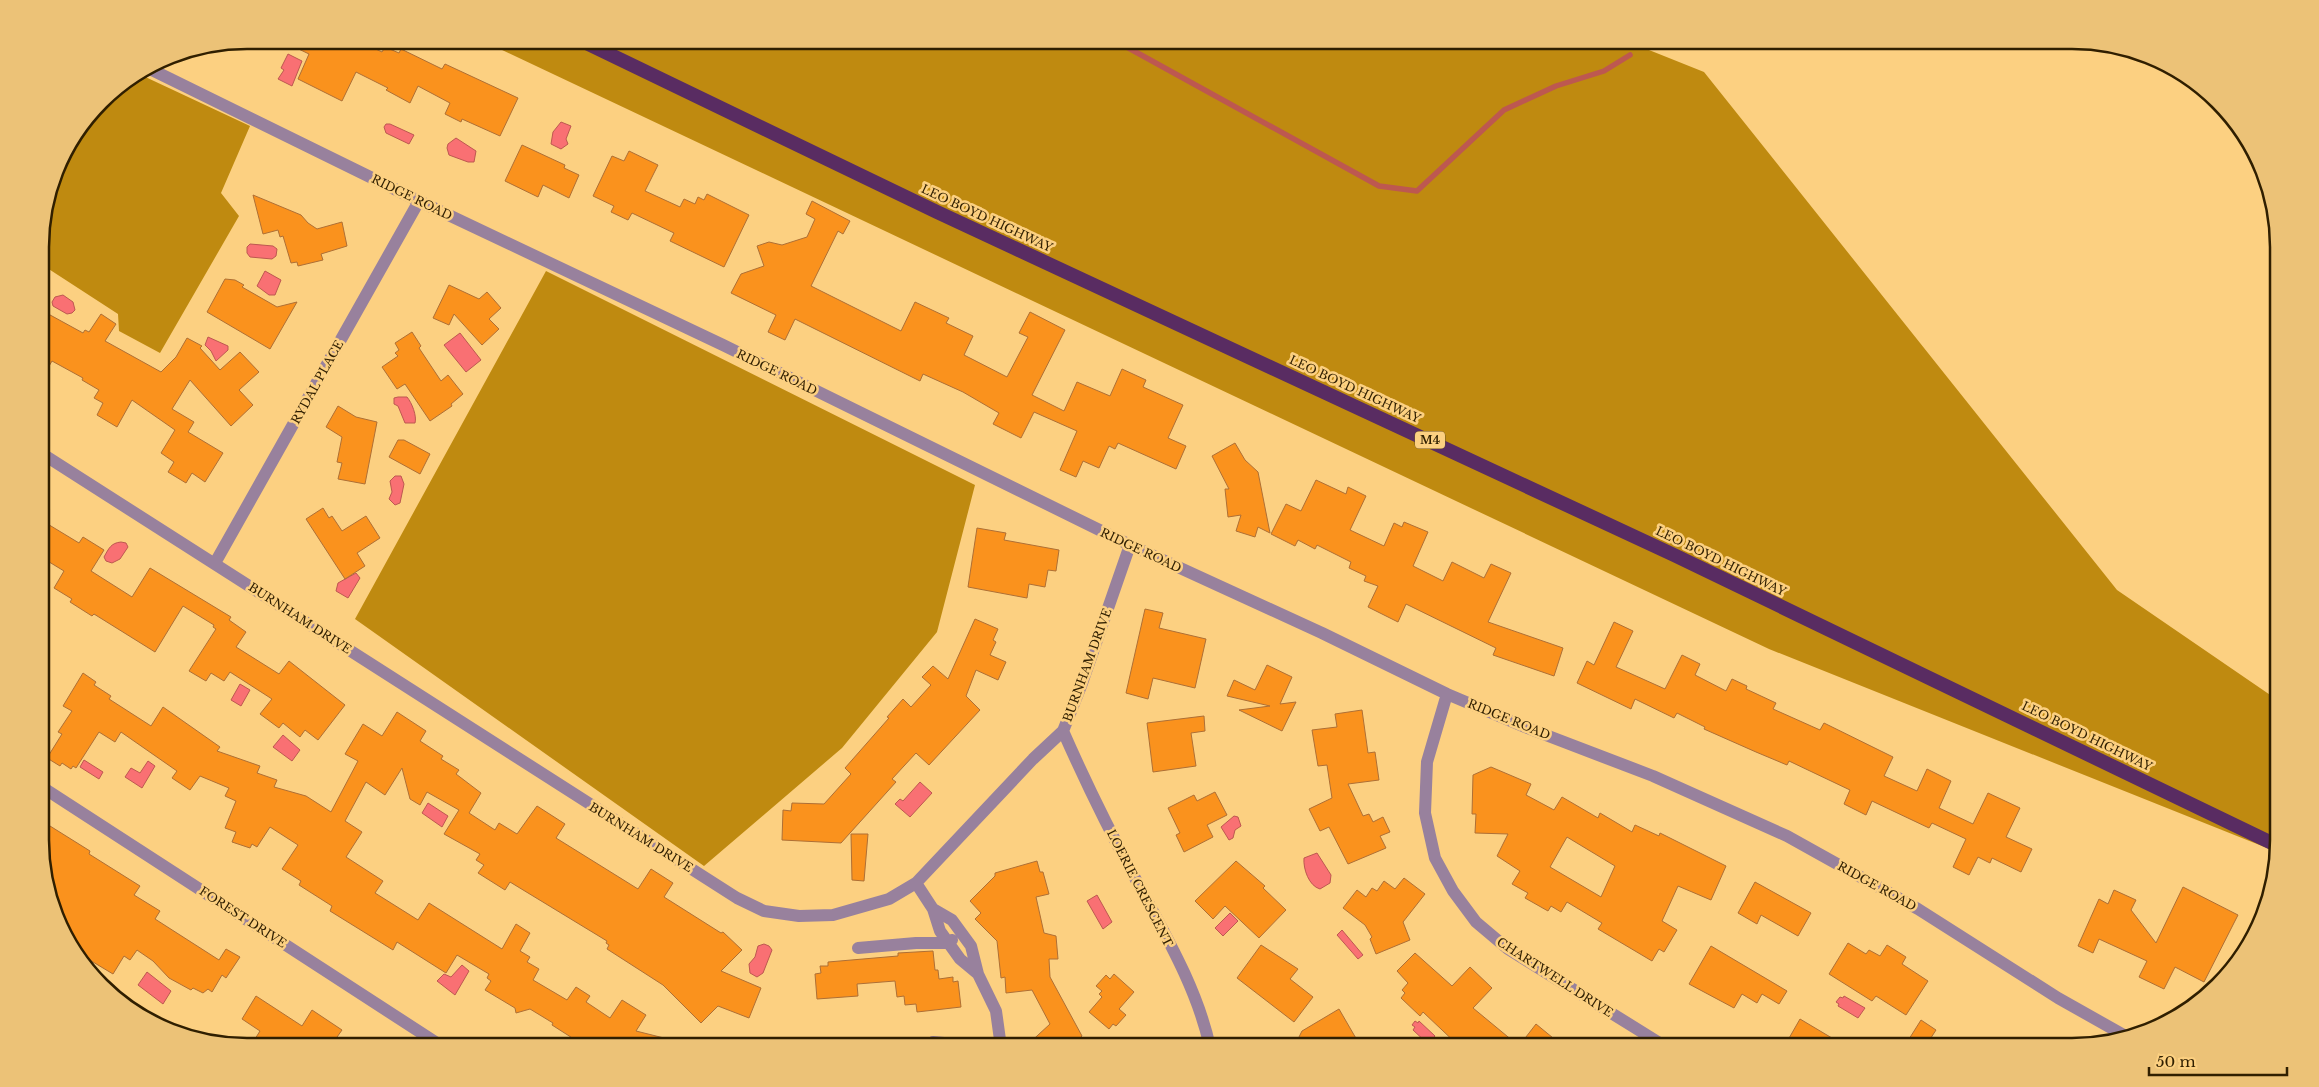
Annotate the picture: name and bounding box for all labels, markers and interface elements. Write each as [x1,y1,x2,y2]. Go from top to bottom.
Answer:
street label: RIDGE ROAD [369,171,455,223]
street label: LEO BOYD HIGHWAY [919,181,1055,255]
street label: RYDAL PLACE [288,337,346,427]
street label: RIDGE ROAD [734,346,820,398]
street label: LEO BOYD HIGHWAY [1287,352,1423,426]
road number: M4 [1415,432,1445,448]
street label: LEO BOYD HIGHWAY [1653,523,1789,599]
street label: RIDGE ROAD [1098,525,1184,575]
street label: BURNHAM DRIVE [246,579,354,657]
street label: BURNHAM DRIVE [1060,606,1115,724]
street label: RIDGE ROAD [1466,696,1552,742]
street label: LEO BOYD HIGHWAY [2019,698,2155,774]
street label: BURNHAM DRIVE [586,799,696,875]
street label: LOERIE CRESCENT [1104,827,1176,949]
street label: RIDGE ROAD [1835,858,1919,914]
street label: FOREST DRIVE [197,883,290,951]
street label: CHARTWELL DRIVE [1494,934,1616,1020]
scale bar [2149,1044,2286,1076]
text: 50 m [2156,1052,2196,1071]

